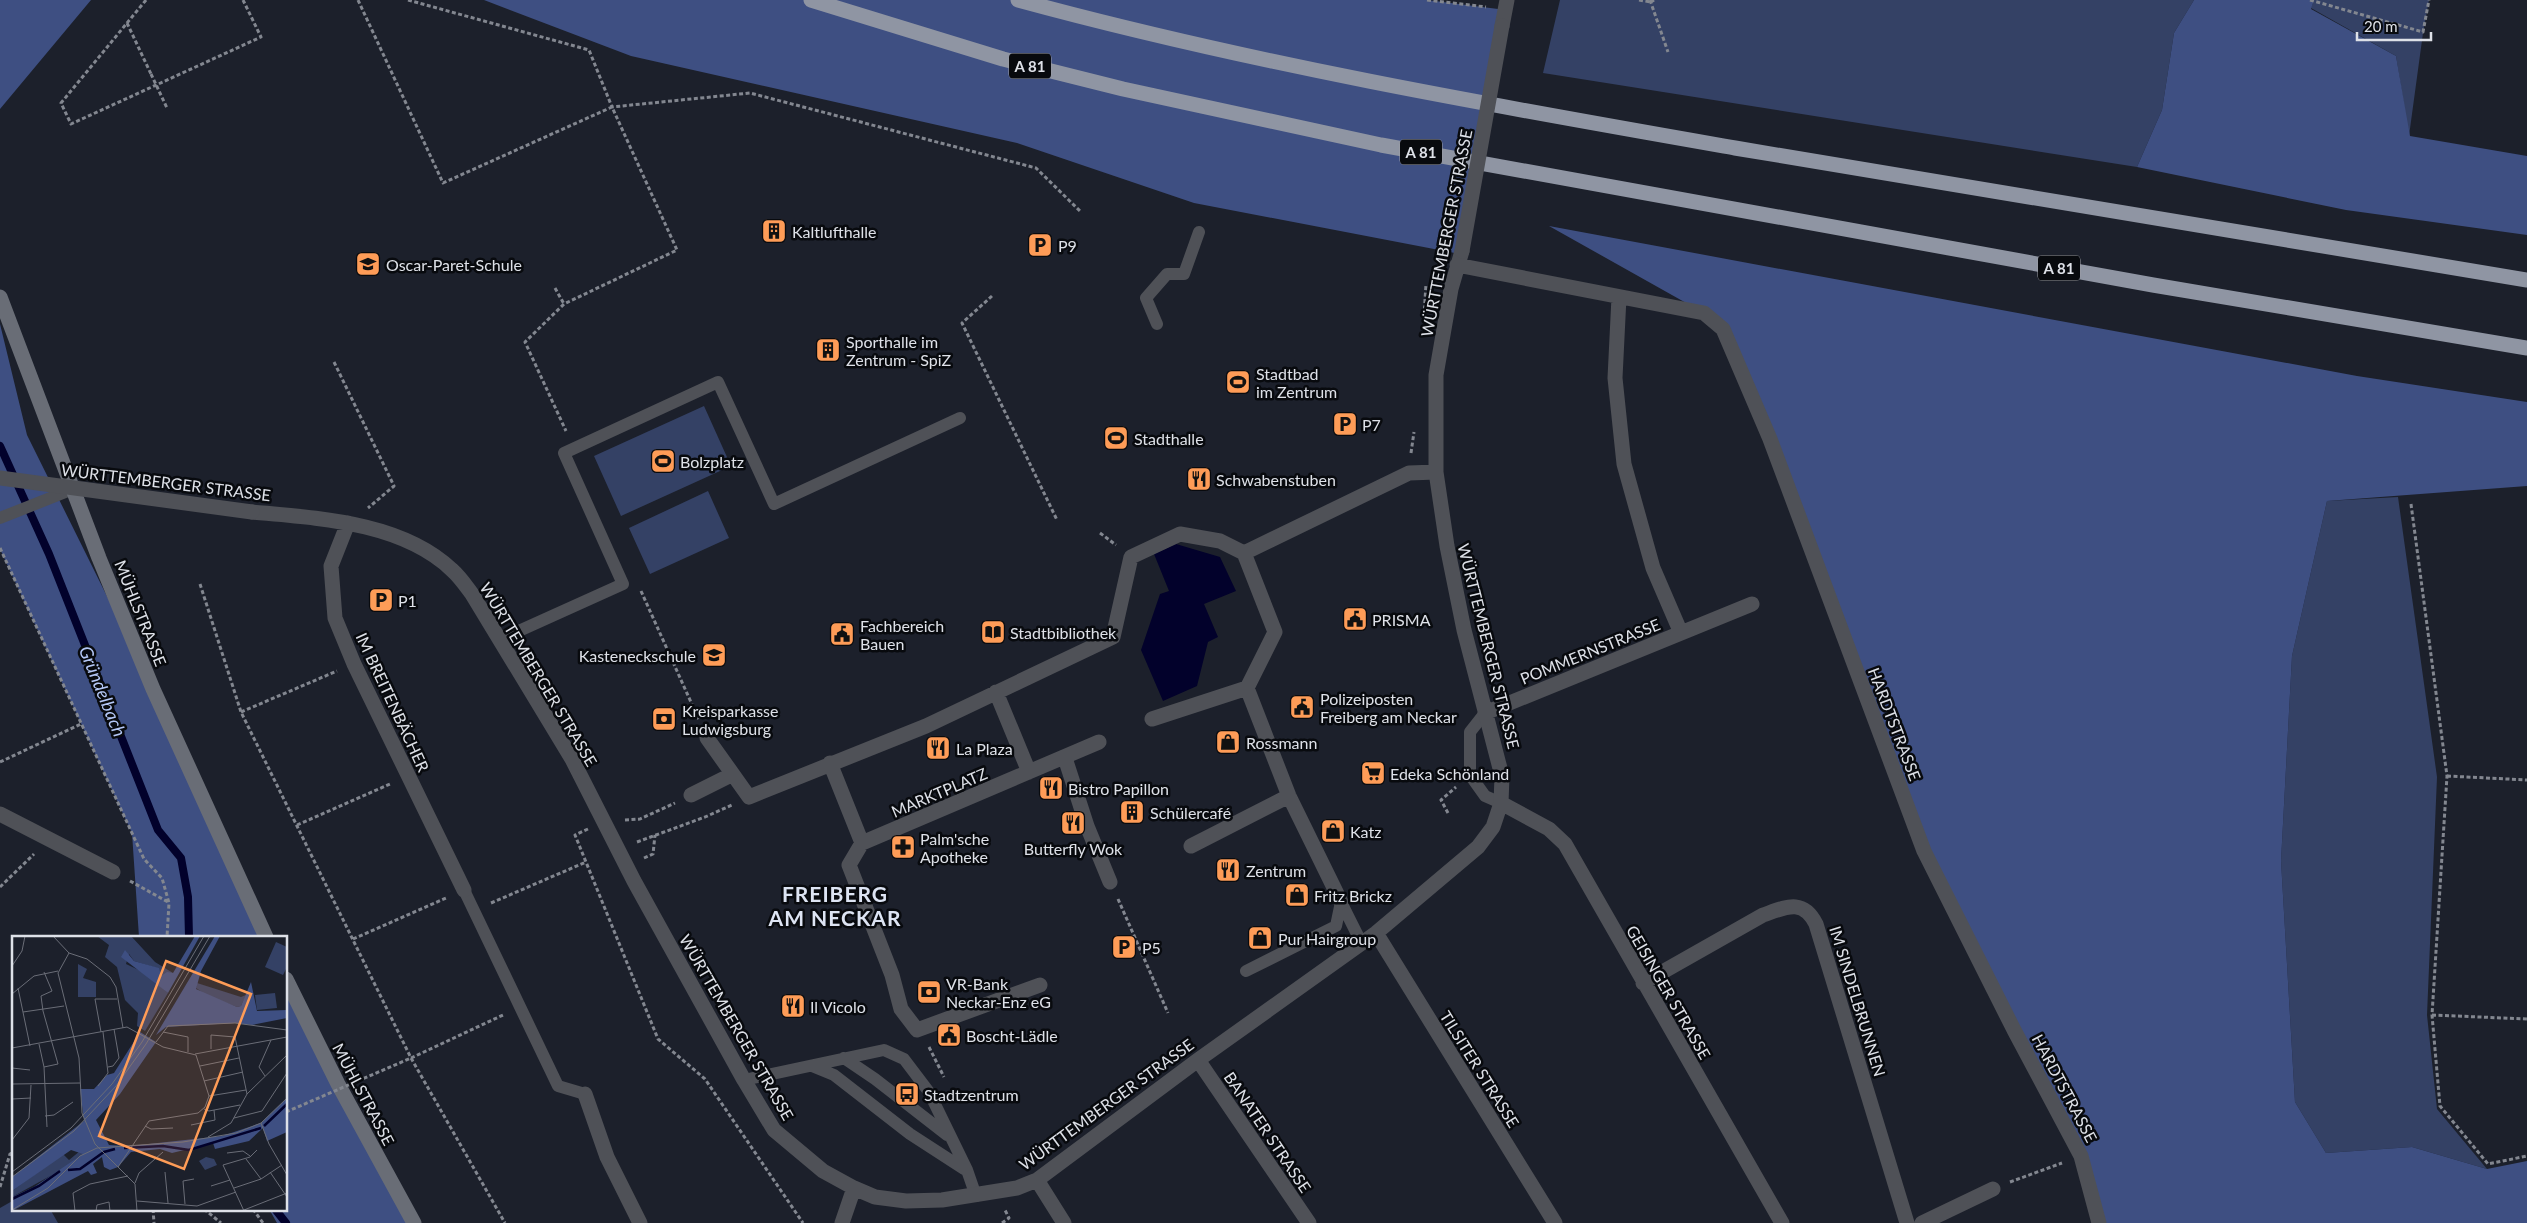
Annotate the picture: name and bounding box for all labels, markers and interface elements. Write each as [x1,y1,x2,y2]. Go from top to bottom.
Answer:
scale bar [2357,10,2431,42]
text: 20 m [2364,17,2398,35]
road number: A 81 [1009,54,1051,78]
street label: WÜRTTEMBERGER STRASSE [1417,128,1475,338]
road number: A 81 [1400,140,1442,164]
building icon: Kaltlufthalle [761,218,787,244]
place label: Kaltlufthalle [792,222,877,241]
parking icon: P9 [1027,232,1053,258]
place label: P9 [1058,236,1077,255]
school or university icon: Oscar-Paret-Schule [355,251,381,277]
place label: Oscar-Paret-Schule [386,255,522,274]
road number: A 81 [2038,256,2080,280]
place label: Sporthalle im Zentrum - SpiZ [846,332,951,369]
building icon: Sporthalle im Zentrum - SpiZ [815,337,841,363]
place label: Stadtbad im Zentrum [1256,364,1337,401]
sports icon: Stadtbad im Zentrum [1225,369,1251,395]
parking icon: P7 [1332,411,1358,437]
place label: P7 [1362,415,1381,434]
sports icon: Stadthalle [1103,425,1129,451]
place label: Stadthalle [1134,429,1204,448]
sports icon: Bolzplatz [650,448,676,474]
place label: Bolzplatz [680,452,744,471]
street label: WÜRTTEMBERGER STRASSE [60,460,272,504]
restaurant icon: Schwabenstuben [1186,466,1212,492]
place label: Schwabenstuben [1216,470,1336,489]
street label: WÜRTTEMBERGER STRASSE [1454,541,1524,751]
street label: MÜHLSTRASSE [111,557,171,669]
street label: WÜRTTEMBERGER STRASSE [476,579,602,769]
parking icon: P1 [368,587,394,613]
place label: P1 [398,591,417,610]
public building icon: PRISMA [1342,606,1368,632]
place label: PRISMA [1372,610,1431,629]
street label: POMMERNSTRASSE [1517,614,1663,688]
place label: Fachbereich Bauen [860,616,944,653]
library icon: Stadtbibliothek [980,619,1006,645]
public building icon: Fachbereich Bauen [829,621,855,647]
place label: Stadtbibliothek [1010,623,1117,642]
street label: IM BREITENBÄCHER [352,629,434,775]
water label: Gründelbach [75,642,131,740]
school or university icon: Kasteneckschule [701,642,727,668]
place label: Kasteneckschule [579,646,696,665]
street label: HARDTSTRASSE [1865,665,1925,783]
place label: Polizeiposten Freiberg am Neckar [1320,689,1457,726]
public building icon: Polizeiposten Freiberg am Neckar [1289,694,1315,720]
place label: Kreisparkasse Ludwigsburg [682,701,778,738]
bank icon: Kreisparkasse Ludwigsburg [651,706,677,732]
shop icon: Rossmann [1215,729,1241,755]
place label: Rossmann [1246,733,1317,752]
restaurant icon: La Plaza [925,735,951,761]
place label: La Plaza [956,739,1013,758]
supermarket icon: Edeka Schönland [1360,760,1386,786]
street label: MARKTPLATZ [888,763,990,821]
place label: Edeka Schönland [1390,764,1509,783]
restaurant icon: Bistro Papillon [1038,775,1064,801]
place label: Bistro Papillon [1068,779,1169,798]
building icon: Schülercafé [1119,799,1145,825]
place label: Schülercafé [1150,803,1231,822]
restaurant icon: Butterfly Wok [1060,810,1086,836]
shop icon: Katz [1320,818,1346,844]
place label: Katz [1350,822,1381,841]
place label: Palm'sche Apotheke [920,829,989,866]
pharmacy icon: Palm'sche Apotheke [890,834,916,860]
place label: Butterfly Wok [1024,839,1123,858]
restaurant icon: Zentrum [1215,857,1241,883]
place label: Zentrum [1246,861,1306,880]
district label: FREIBERG AM NECKAR [768,881,901,930]
shop icon: Fritz Brickz [1284,882,1310,908]
place label: Fritz Brickz [1314,886,1392,905]
street label: GEISINGER STRASSE [1623,922,1715,1062]
street label: IM SINDELBRUNNEN [1826,923,1890,1079]
shop icon: Pur Hairgroup [1247,925,1273,951]
place label: Pur Hairgroup [1278,929,1376,948]
street label: WÜRTTEMBERGER STRASSE [676,931,798,1123]
parking icon: P5 [1111,934,1137,960]
inset map [12,936,288,1210]
place label: P5 [1142,938,1161,957]
place label: VR-Bank Neckar-Enz eG [946,974,1051,1011]
bank icon: VR-Bank Neckar-Enz eG [916,979,942,1005]
restaurant icon: Il Vicolo [780,993,806,1019]
place label: Il Vicolo [810,997,866,1016]
street label: TILSITER STRASSE [1437,1007,1523,1131]
public building icon: Boscht-Lädle [936,1022,962,1048]
place label: Boscht-Lädle [966,1026,1058,1045]
street label: HARDTSTRASSE [2029,1031,2101,1145]
street label: WÜRTTEMBERGER STRASSE [1015,1034,1197,1174]
street label: MÜHLSTRASSE [329,1040,399,1148]
street label: BANATER STRASSE [1221,1068,1315,1196]
bus stop icon: Stadtzentrum [894,1081,920,1107]
place label: Stadtzentrum [924,1085,1019,1104]

